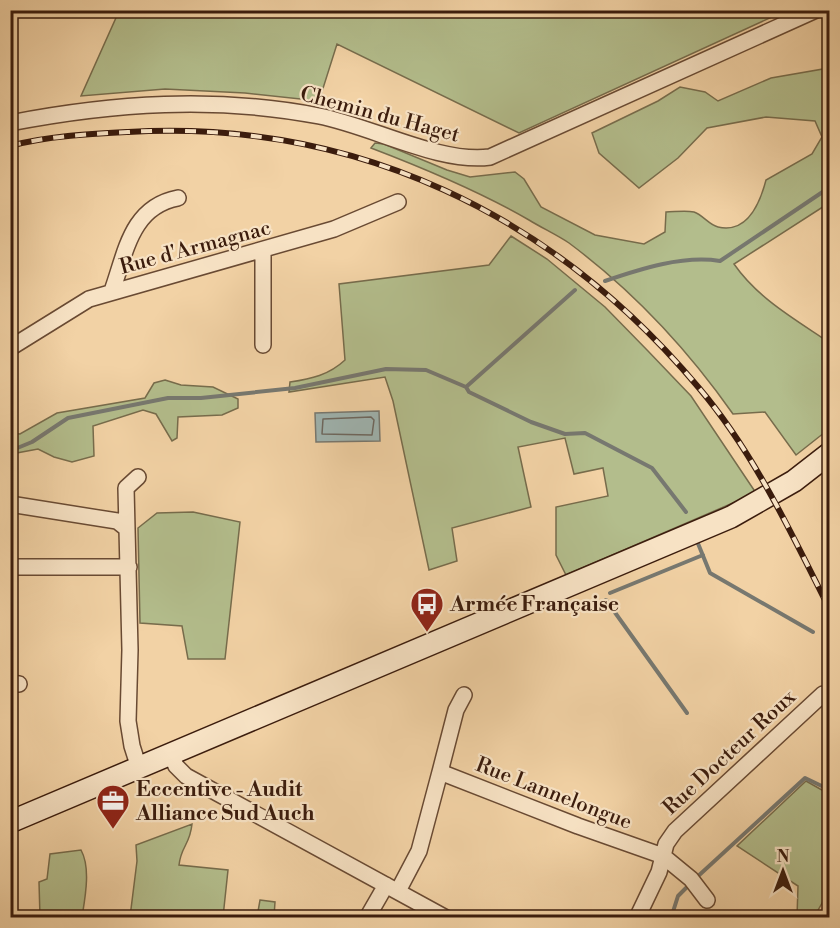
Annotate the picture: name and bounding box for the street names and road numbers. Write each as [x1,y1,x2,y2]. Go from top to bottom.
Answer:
street label: Chemin du Haget [297,81,463,149]
street label: Rue d'Armagnac [117,215,274,281]
street label: Rue Docteur Roux [658,684,802,821]
street label: Rue Lannelongue [472,752,636,836]

